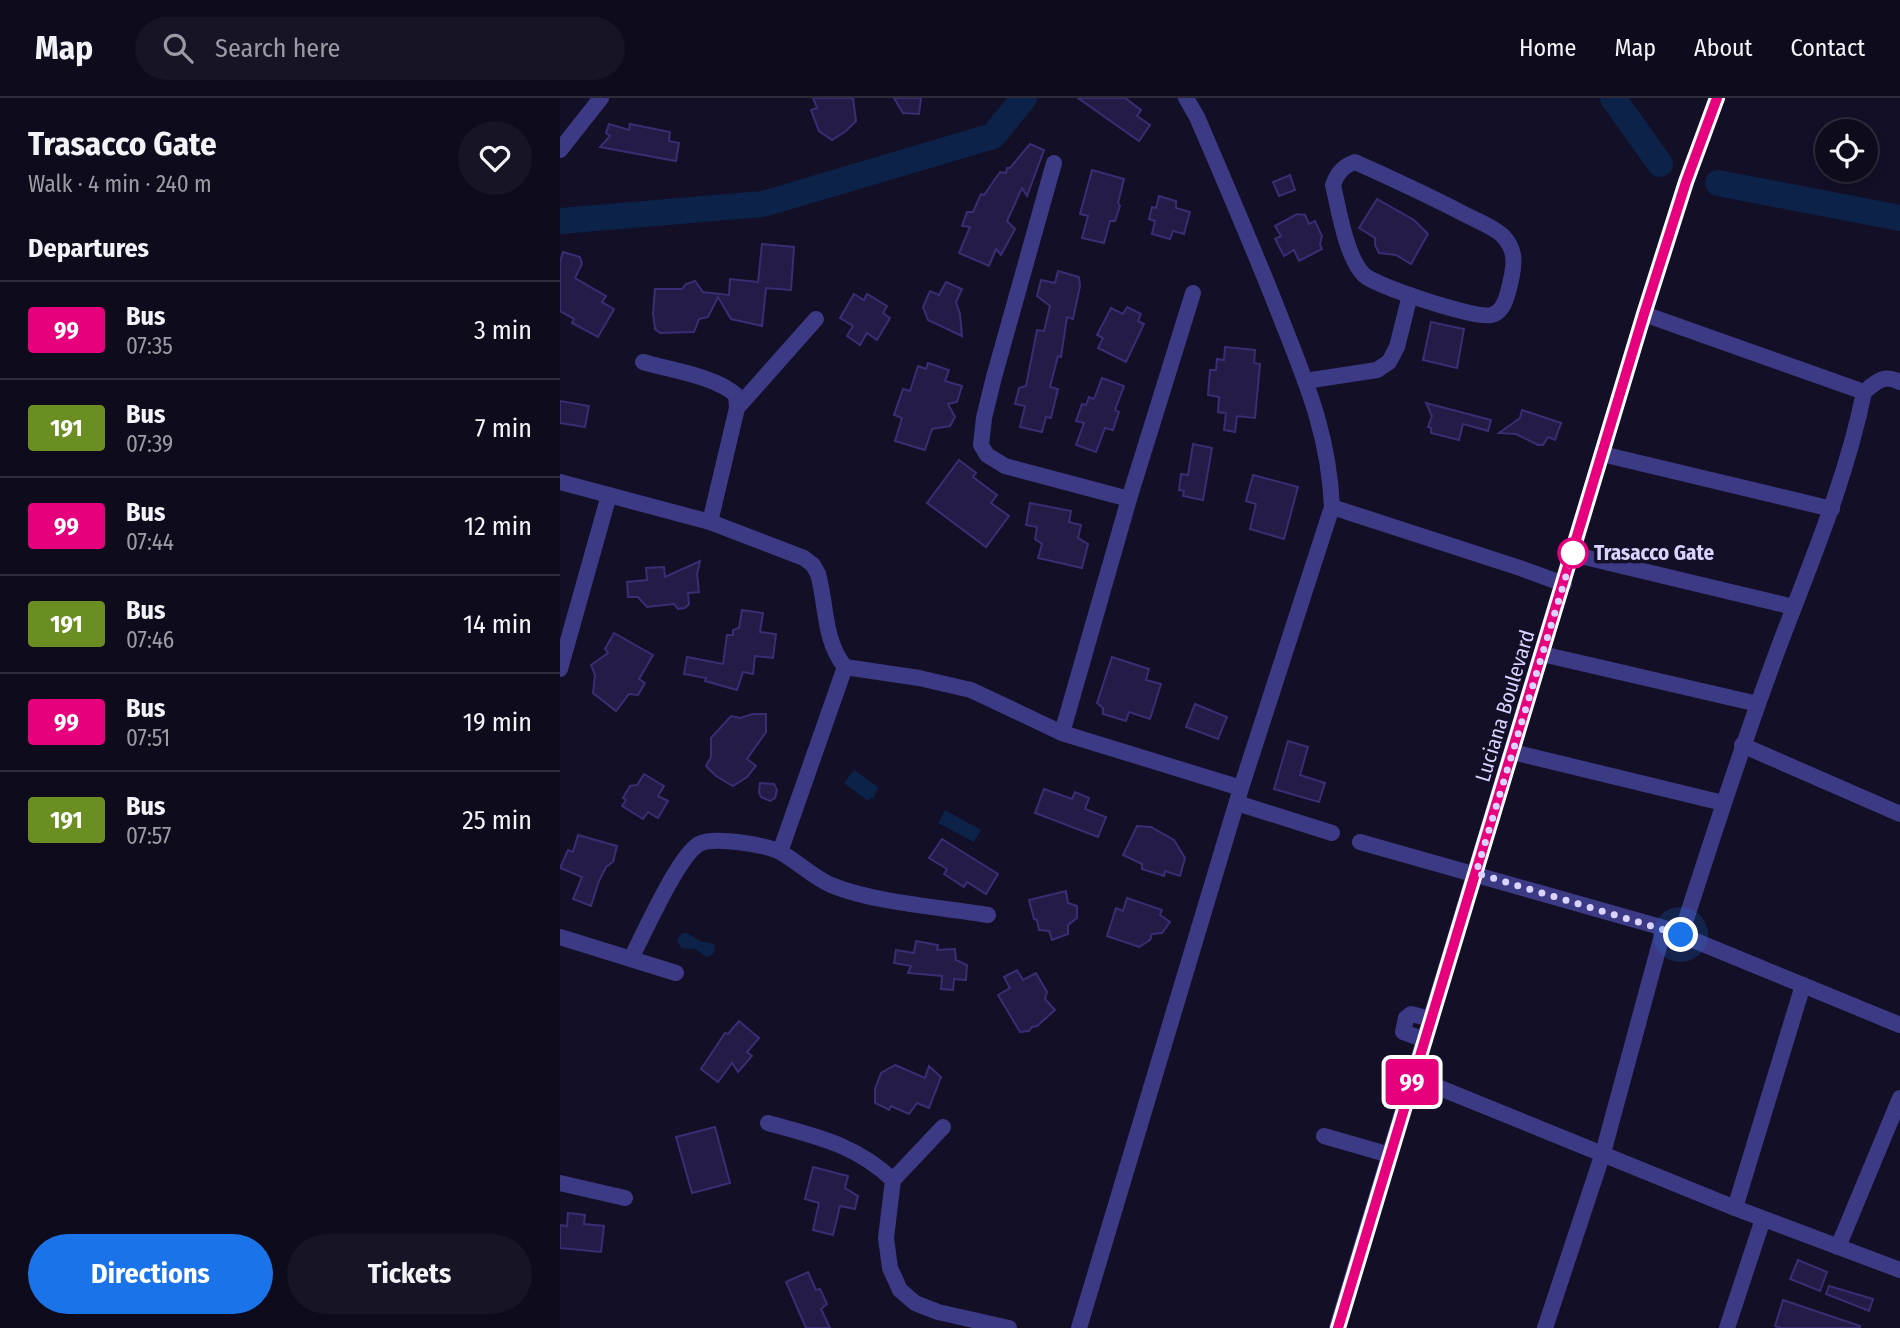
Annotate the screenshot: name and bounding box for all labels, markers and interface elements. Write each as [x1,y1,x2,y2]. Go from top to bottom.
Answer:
search box [135,17,625,80]
text: Map [35,28,93,68]
icon: search [159,29,197,67]
text: Search here [215,33,340,64]
text: Home [1519,34,1576,62]
text: Map [1614,34,1656,62]
text: About [1694,34,1752,62]
text: Contact [1790,34,1865,62]
map controls [1815,119,1878,182]
button: locate [1815,119,1878,182]
button: heart [458,121,532,195]
text: Trasacco Gate [28,124,217,164]
text: Walk · 4 min · 240 m [28,170,212,198]
text: Departures [28,233,149,264]
text: Bus [126,301,165,332]
text: 3 min [474,315,532,346]
text: 99 [54,316,79,344]
text: 07:35 [126,332,173,360]
text: Bus [126,399,165,430]
text: 7 min [475,413,532,444]
text: 191 [50,414,83,442]
text: 07:39 [126,430,173,458]
text: Bus [126,497,165,528]
text: 12 min [464,511,532,542]
text: 99 [54,512,79,540]
text: 07:44 [126,528,174,556]
marker: Trasacco Gate [1558,538,1588,568]
place label: Trasacco Gate [1594,540,1714,566]
text: Bus [126,595,165,626]
text: 14 min [463,609,532,640]
text: 191 [50,610,83,638]
text: 07:46 [126,626,174,654]
street label: Luciana Boulevard [1470,627,1540,785]
text: Bus [126,693,165,724]
text: 19 min [463,707,532,738]
text: 99 [54,708,79,736]
text: 07:51 [126,724,170,752]
text: Bus [126,791,165,822]
text: 25 min [462,805,532,836]
text: 191 [50,806,83,834]
text: 07:57 [126,822,171,850]
your location [1663,917,1698,952]
line badge: 99 [1380,1059,1444,1105]
text: 99 [1400,1068,1424,1096]
button: Directions [28,1234,273,1314]
button: Tickets [287,1234,532,1314]

